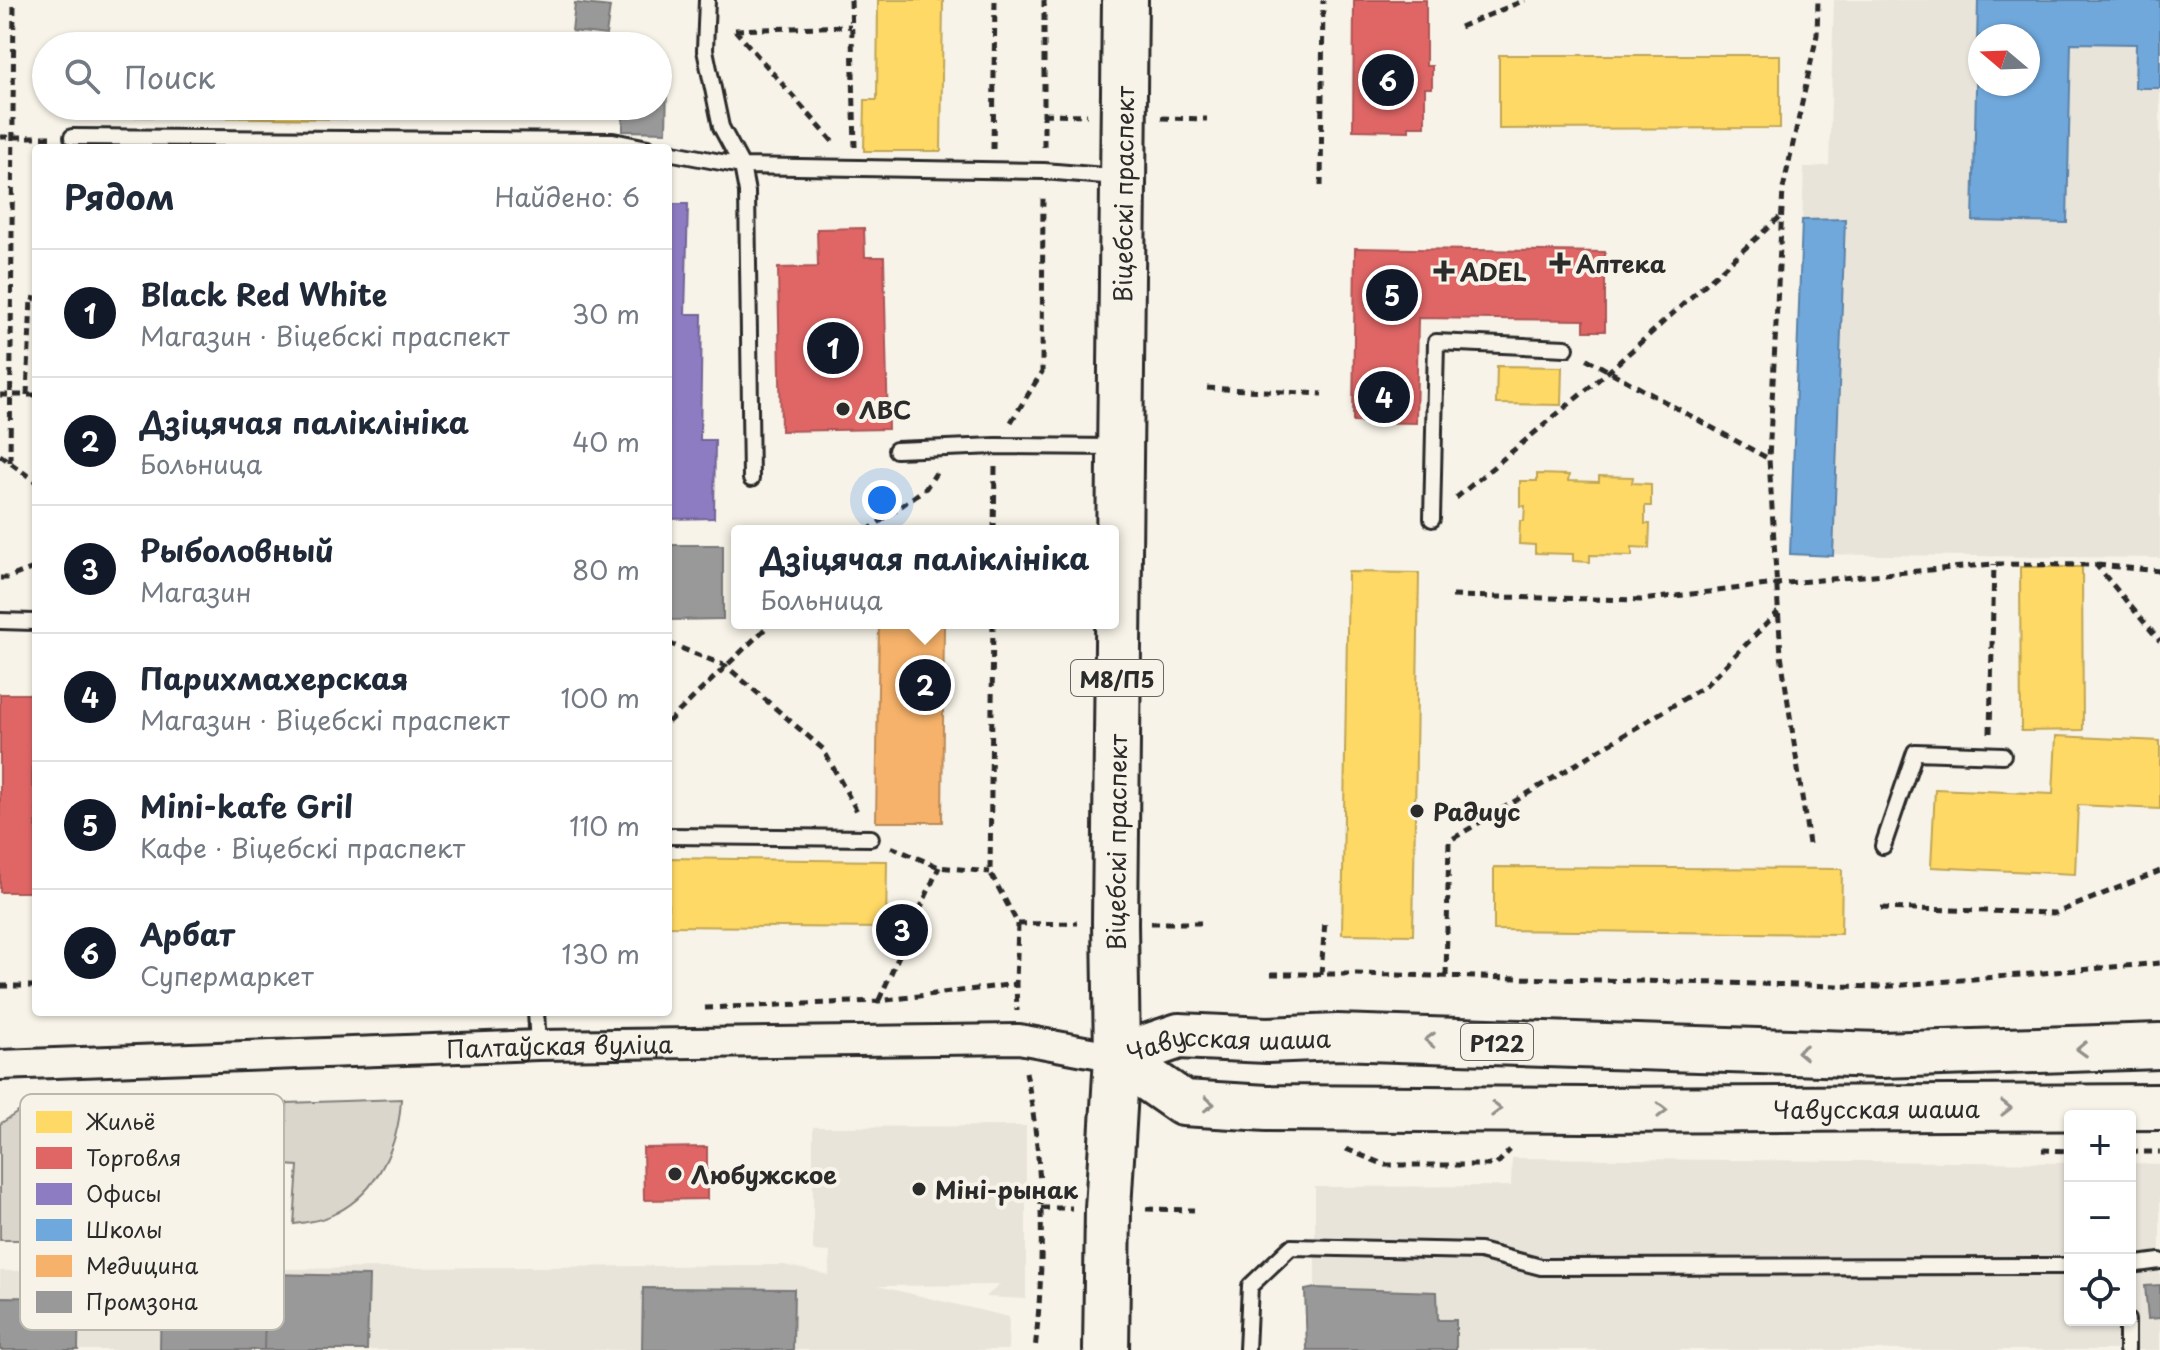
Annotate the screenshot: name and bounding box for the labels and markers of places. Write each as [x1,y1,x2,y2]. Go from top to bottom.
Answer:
pin: 6 [1362,50,1414,110]
place label: Аптека [1576,245,1667,281]
place label: ADEL [1459,253,1527,289]
marker: Аптека [1551,254,1569,272]
marker: ADEL [1435,262,1453,280]
pin: 5 [1366,265,1418,325]
pin: 1 [807,318,859,378]
pin: 4 [1358,367,1410,427]
place label: ЛВС [859,391,911,427]
marker: ЛВС [834,400,852,418]
pin: 2 [899,655,951,715]
place label: Радиус [1433,793,1520,829]
marker: Радиус [1408,802,1426,820]
pin: 3 [876,900,928,960]
place label: Любужское [691,1156,837,1192]
marker: Любужское [666,1165,684,1183]
place label: Міні-рынак [935,1171,1079,1207]
marker: Міні-рынак [910,1180,928,1198]

